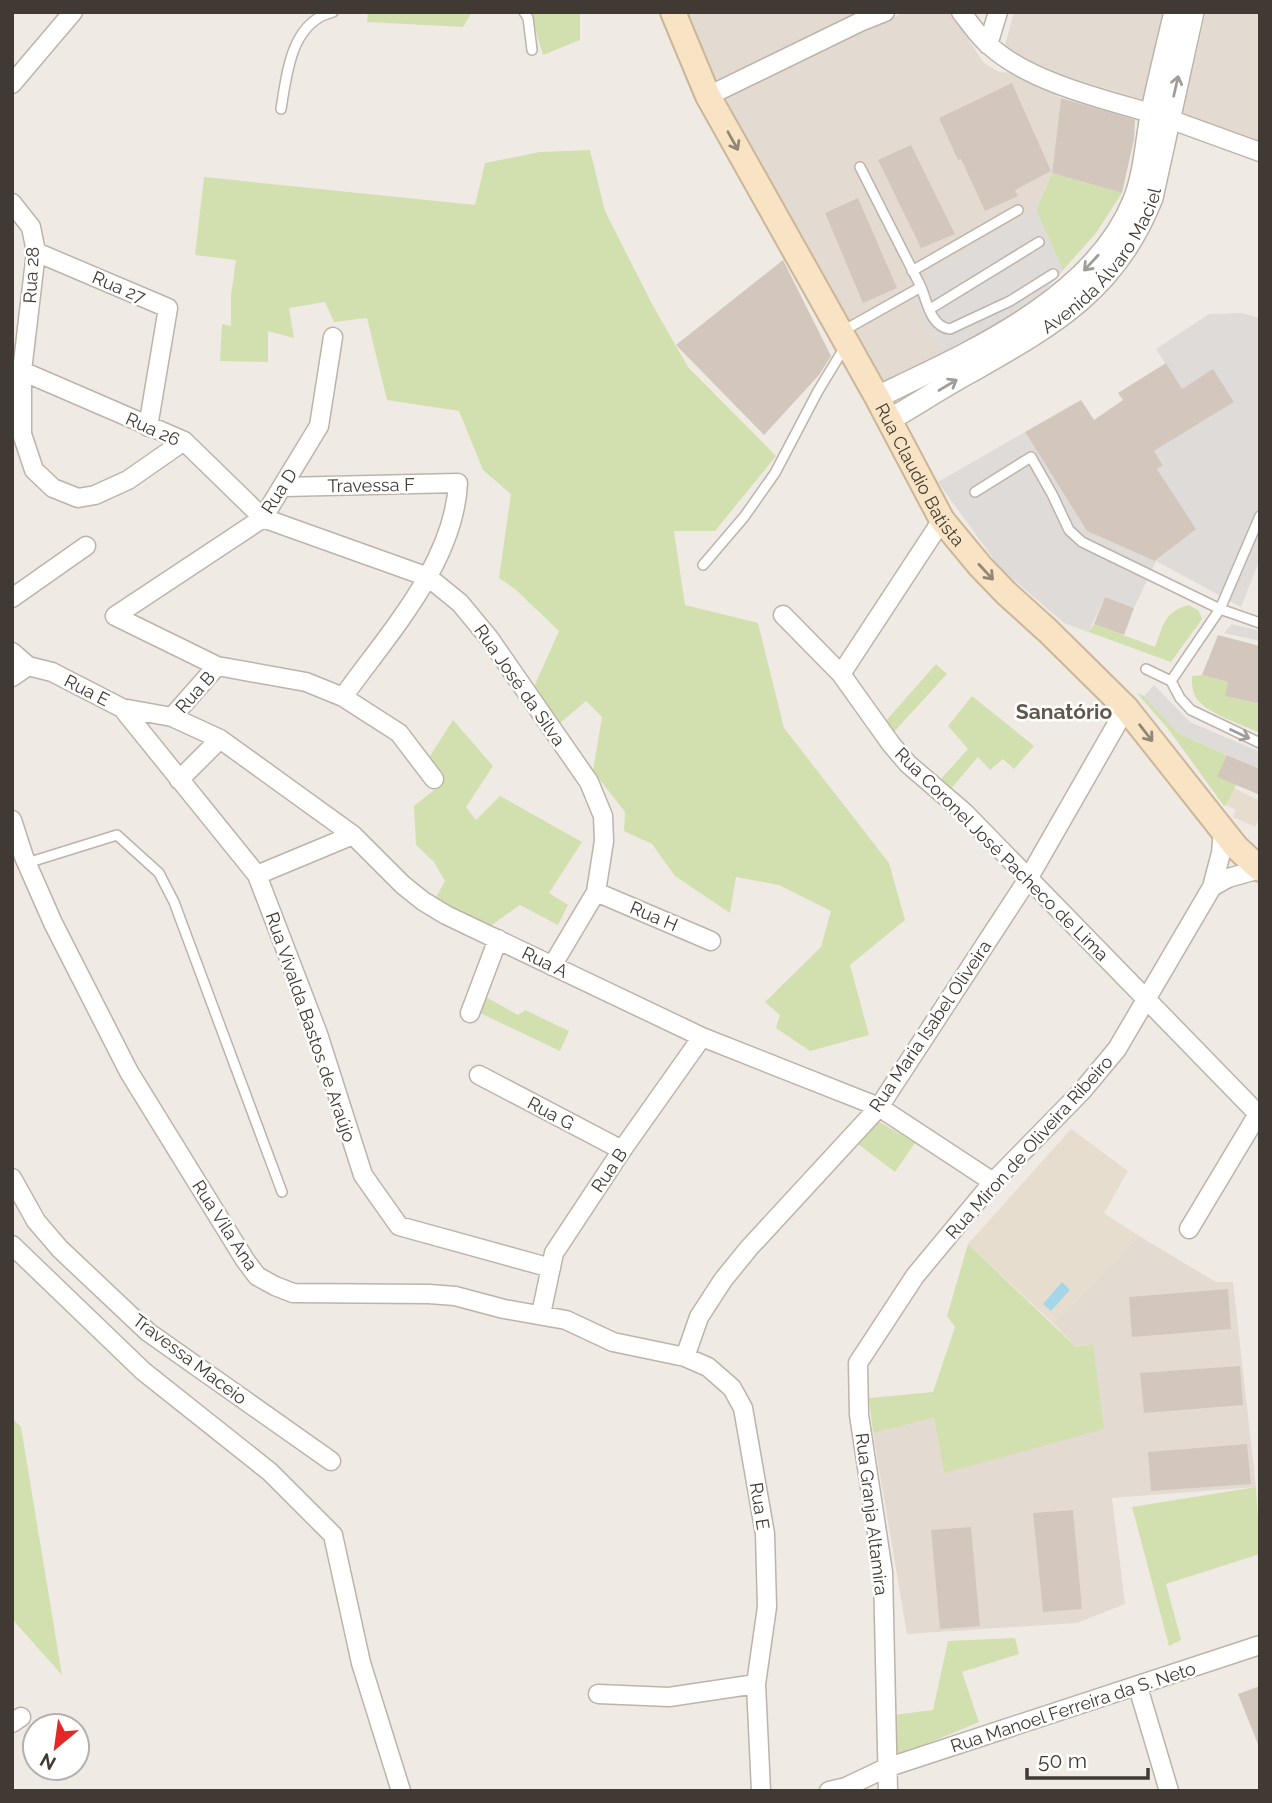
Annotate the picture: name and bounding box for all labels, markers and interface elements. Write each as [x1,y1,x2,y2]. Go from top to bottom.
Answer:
one-way arrow [1170,75,1183,98]
one-way arrow [726,130,740,150]
street label: Avenida Álvaro Maciel [1037,186,1165,337]
street label: Rua 28 [19,246,43,304]
one-way arrow [1082,254,1099,271]
street label: Rua 27 [89,266,149,308]
one-way arrow [937,377,957,391]
street label: Rua Claudio Batista [872,399,969,550]
street label: Rua 26 [123,408,183,450]
street label: Rua D [257,464,301,518]
street label: Travessa F [327,474,415,496]
one-way arrow [977,563,994,580]
street label: Rua José da Silva [470,620,570,750]
street label: Rua B [171,667,219,717]
street label: Rua E [61,670,113,710]
district label: Sanatório [1016,699,1112,724]
one-way arrow [1138,724,1154,742]
one-way arrow [1229,728,1250,741]
street label: Rua Coronel José Pacheco de Lima [891,743,1113,965]
street label: Rua H [627,897,681,935]
street label: Rua Vivalda Bastos de Araújo [262,909,360,1145]
street label: Rua Maria Isabel Oliveira [865,936,995,1116]
street label: Rua A [519,942,571,982]
street label: Rua Miron de Oliveira Ribeiro [941,1051,1117,1243]
street label: Rua G [524,1092,578,1134]
street label: Rua B [587,1144,631,1196]
street label: Rua Vila Ana [188,1176,262,1274]
street label: Travessa Maceio [129,1309,251,1409]
street label: Rua Granja Altamira [852,1432,892,1596]
street label: Rua E [746,1481,774,1531]
street label: Rua Manoel Ferreira da S. Neto [948,1657,1198,1757]
north arrow [21,1712,91,1782]
scale bar [1027,1736,1148,1780]
text: 50 m [1038,1748,1087,1773]
text: N [36,1749,59,1775]

